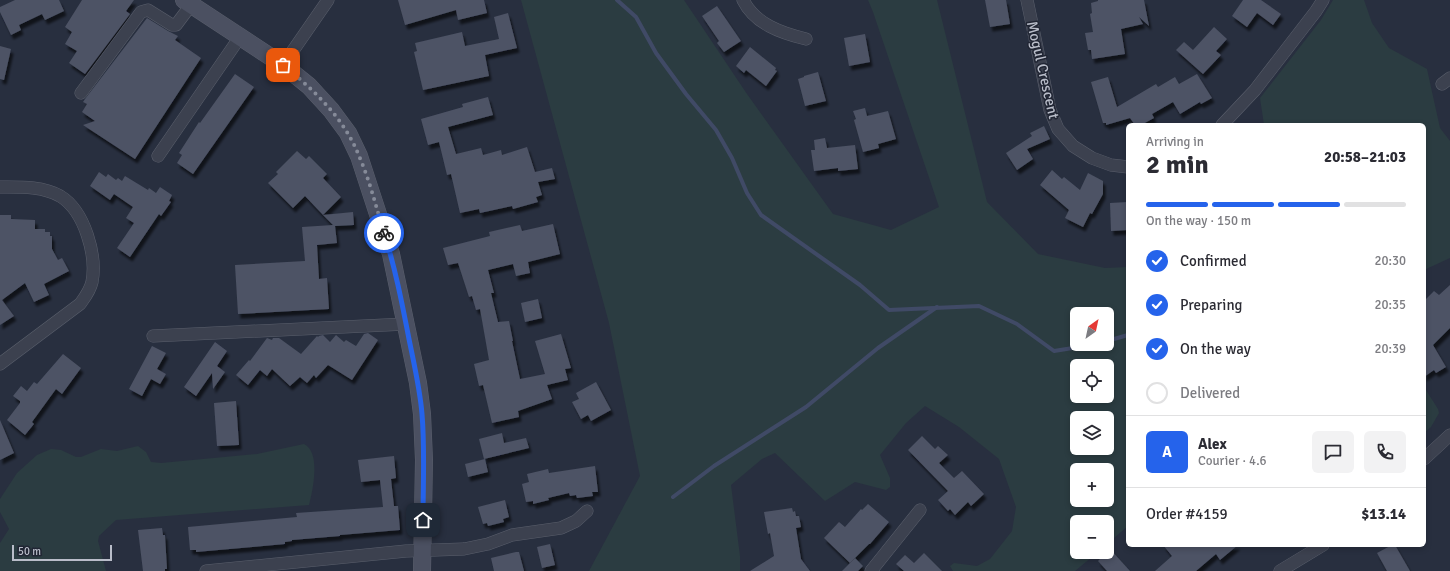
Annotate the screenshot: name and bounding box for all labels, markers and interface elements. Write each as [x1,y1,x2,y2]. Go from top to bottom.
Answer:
street label: Mogul Crescent [1023,19,1063,121]
pin [266,48,300,82]
icon: bag [272,54,294,76]
text: Arriving in [1146,134,1204,150]
text: 20:58–21:03 [1324,148,1406,166]
text: 2 min [1146,149,1209,181]
courier [364,213,404,253]
text: On the way · 150 m [1146,213,1251,229]
icon: bike [373,222,395,244]
icon: check [1146,250,1168,272]
text: Confirmed [1180,252,1247,270]
text: 20:30 [1374,253,1406,269]
icon: check [1146,294,1168,316]
text: Preparing [1180,296,1243,314]
text: 20:35 [1374,297,1406,313]
north arrow [1070,307,1114,351]
map controls [1070,307,1114,559]
icon: check [1146,338,1168,360]
text: On the way [1180,340,1251,358]
text: 20:39 [1374,341,1406,357]
button: locate [1070,359,1114,403]
text: Delivered [1180,384,1240,402]
button: layers [1070,411,1114,455]
button: chat [1312,431,1354,473]
button: phone [1364,431,1406,473]
text: Alex [1198,435,1227,453]
text: A [1162,443,1172,461]
text: Courier · 4.6 [1198,453,1267,469]
button: + [1070,463,1114,507]
pin [406,503,440,537]
text: Order #4159 [1146,505,1228,523]
text: $13.14 [1361,505,1406,523]
icon: home [412,509,434,531]
button: − [1070,515,1114,559]
scale bar [12,543,112,562]
text: 50 m [18,545,41,558]

